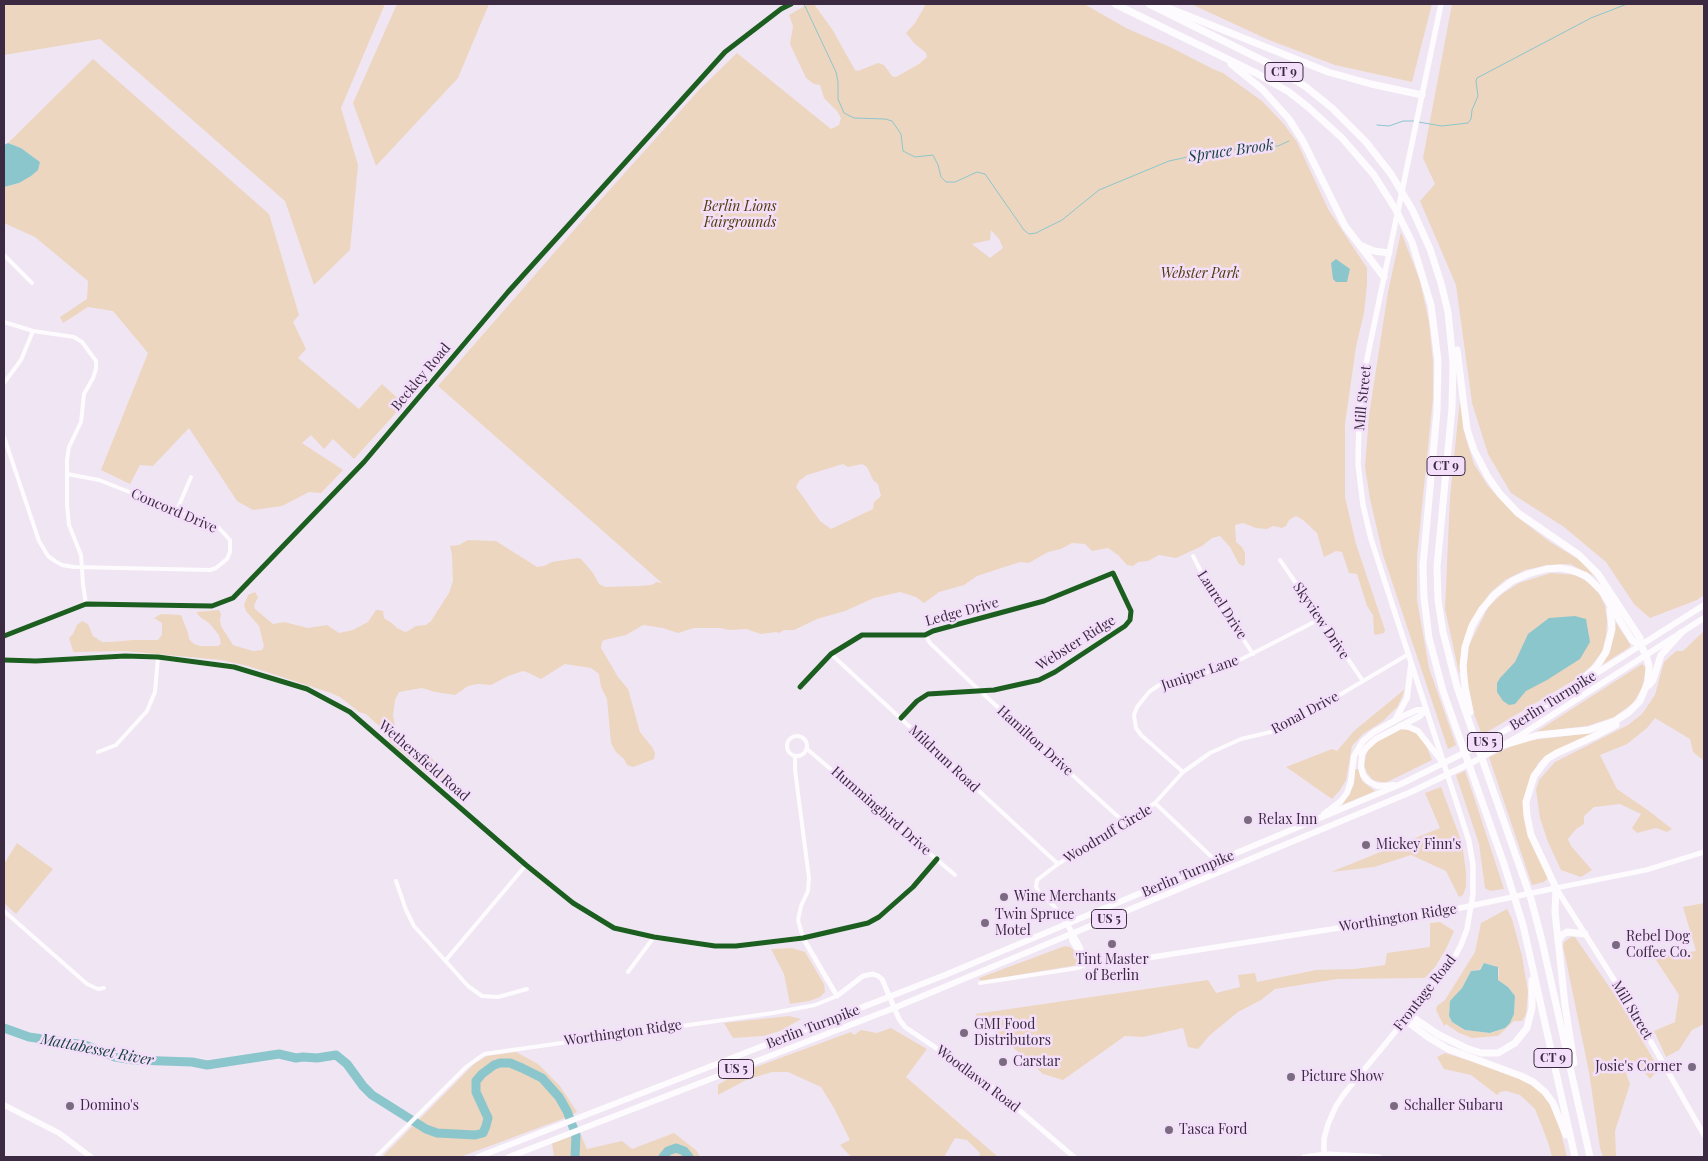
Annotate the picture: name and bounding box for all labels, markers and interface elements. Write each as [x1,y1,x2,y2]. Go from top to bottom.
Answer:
road number: CT 9 [1265,62,1303,82]
water label: Spruce Brook [1187,136,1275,166]
park label: Berlin Lions Fairgrounds [703,199,777,232]
park label: Webster Park [1160,266,1240,282]
street label: Beckley Road [388,340,454,414]
street label: Mill Street [1351,365,1375,431]
road number: CT 9 [1427,456,1465,476]
street label: Concord Drive [128,485,220,537]
street label: Laurel Drive [1194,568,1250,642]
street label: Skyview Drive [1289,579,1353,663]
street label: Ledge Drive [923,594,1001,630]
street label: Webster Ridge [1033,612,1119,674]
street label: Juniper Lane [1159,652,1241,694]
street label: Berlin Turnpike [1507,668,1599,734]
street label: Ronal Drive [1268,688,1342,738]
street label: Hamilton Drive [993,702,1077,780]
street label: Wethersfield Road [375,717,473,805]
street label: Mildrum Road [905,722,983,796]
road number: US 5 [1468,732,1502,752]
street label: Hummingbird Drive [828,763,934,859]
street label: Woodruff Circle [1061,801,1155,867]
place label: Relax Inn [1258,812,1317,828]
marker: Relax Inn [1242,814,1254,826]
place label: Mickey Finn's [1376,837,1461,853]
marker: Mickey Finn's [1360,839,1372,851]
street label: Berlin Turnpike [1139,847,1237,901]
place label: Wine Merchants [1014,889,1116,905]
marker: Wine Merchants [998,891,1010,903]
street label: Worthington Ridge [1338,900,1458,936]
place label: Twin Spruce Motel [995,907,1074,940]
road number: US 5 [1092,910,1126,929]
marker: Twin Spruce Motel [979,917,991,929]
place label: Rebel Dog Coffee Co. [1626,929,1691,962]
marker: Tint Master of Berlin [1106,938,1118,950]
marker: Rebel Dog Coffee Co. [1610,939,1622,951]
place label: Tint Master of Berlin [1075,952,1149,984]
street label: Frontage Road [1390,952,1460,1034]
street label: Mill Street [1608,978,1656,1042]
street label: Berlin Turnpike [764,1001,862,1053]
street label: Worthington Ridge [563,1016,683,1050]
place label: GMI Food Distributors [974,1017,1051,1050]
marker: GMI Food Distributors [958,1027,970,1039]
water label: Mattabesset River [39,1030,155,1070]
street label: Woodlawn Road [933,1042,1023,1116]
road number: CT 9 [1534,1048,1572,1068]
place label: Carstar [1013,1054,1060,1070]
marker: Carstar [997,1056,1009,1068]
place label: Josie's Corner [1595,1059,1682,1075]
road number: US 5 [718,1060,754,1078]
marker: Josie's Corner [1686,1061,1698,1073]
place label: Picture Show [1301,1069,1384,1085]
marker: Picture Show [1285,1071,1297,1083]
place label: Domino's [80,1098,139,1114]
place label: Schaller Subaru [1404,1098,1503,1114]
marker: Domino's [64,1100,76,1112]
marker: Schaller Subaru [1388,1100,1400,1112]
place label: Tasca Ford [1179,1122,1247,1138]
marker: Tasca Ford [1163,1124,1175,1136]

